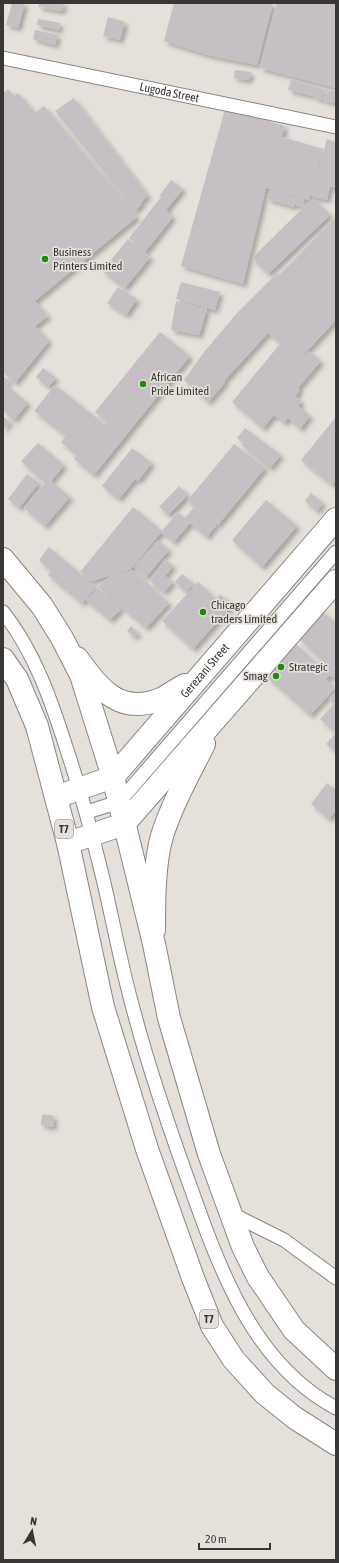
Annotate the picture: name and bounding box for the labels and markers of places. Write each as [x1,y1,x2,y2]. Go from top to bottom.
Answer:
place label: Business Printers Limited [53,245,122,273]
marker: Business Printers Limited [40,254,50,264]
place label: African Pride Limited [151,370,209,398]
marker: African Pride Limited [138,379,148,389]
place label: Chicago traders Limited [211,598,277,626]
marker: Chicago traders Limited [198,607,208,617]
place label: Strategic [289,660,328,674]
marker: Strategic [276,662,286,672]
place label: Smag [244,669,269,683]
marker: Smag [271,671,281,681]

